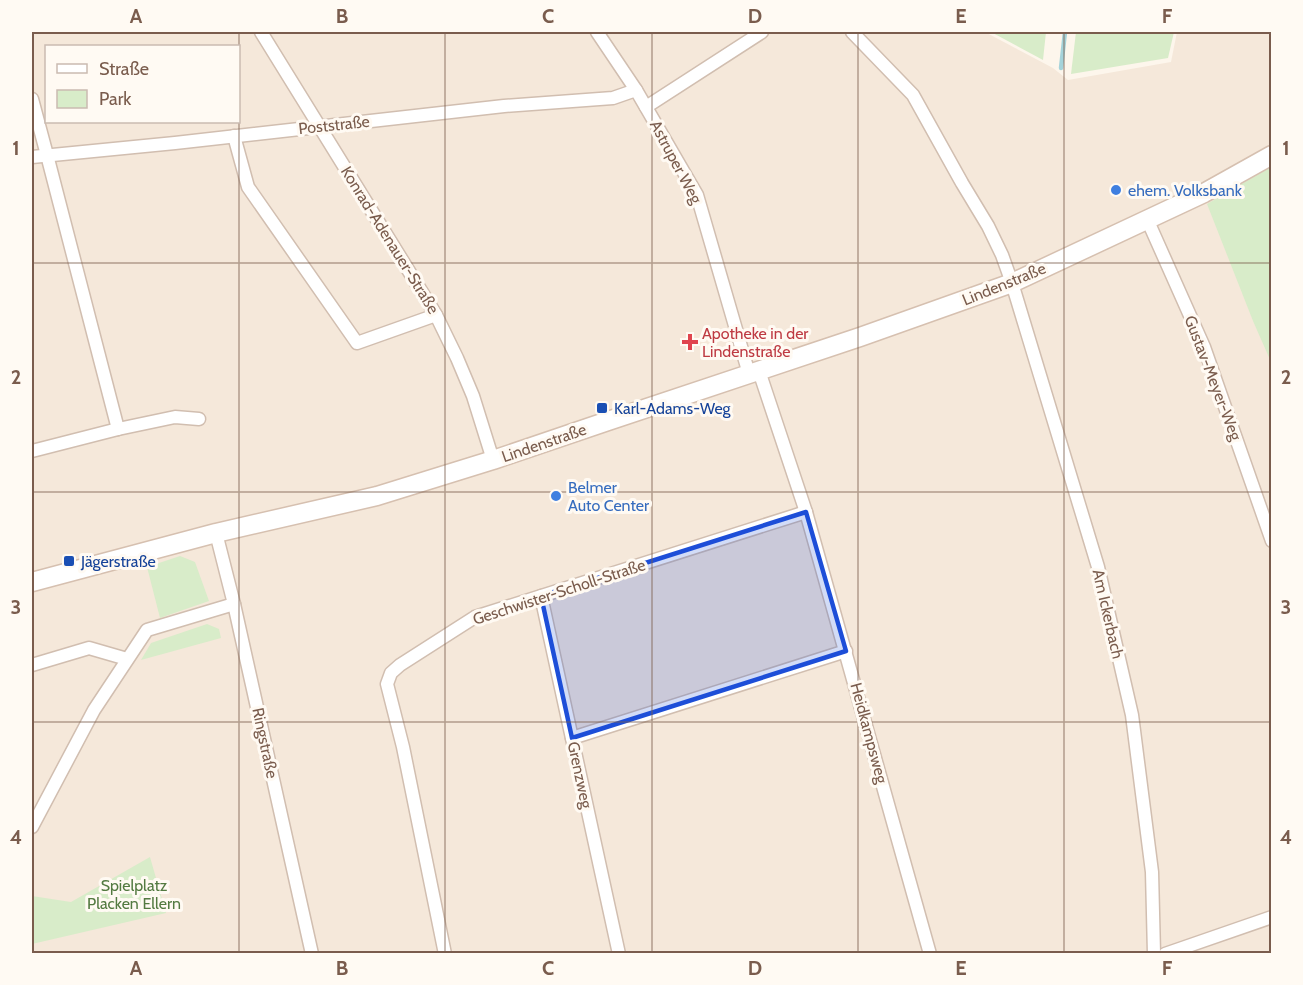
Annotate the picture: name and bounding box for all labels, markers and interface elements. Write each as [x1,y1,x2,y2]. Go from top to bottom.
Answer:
text: A [130,4,143,28]
text: B [336,4,348,28]
text: C [542,4,554,28]
text: D [748,4,762,28]
text: E [955,4,967,28]
text: F [1162,4,1173,28]
legend [45,45,240,123]
text: Straße [99,58,149,80]
text: Park [99,88,132,110]
street label: Poststraße [297,112,371,138]
street label: Astruper Weg [646,117,706,208]
text: 1 [12,136,20,160]
text: 1 [1282,136,1290,160]
street label: Konrad-Adenauer-Straße [337,163,443,317]
place label: ehem. Volksbank [1128,181,1243,200]
marker: ehem. Volksbank [1109,183,1123,197]
street label: Lindenstraße [959,259,1049,309]
street label: Gustav-Meyer-Weg [1180,313,1246,444]
place label: Apotheke in der Lindenstraße [702,324,809,361]
marker: Apotheke in der Lindenstraße [683,335,697,349]
text: 2 [11,365,21,389]
text: 2 [1281,365,1291,389]
place label: Karl-Adams-Weg [614,399,732,418]
marker: Karl-Adams-Weg [595,401,609,415]
street label: Lindenstraße [499,420,589,466]
place label: Belmer Auto Center [568,478,650,515]
marker: Belmer Auto Center [549,489,563,503]
place label: Jägerstraße [80,552,156,571]
marker: Jägerstraße [62,554,76,568]
street label: Geschwister-Scholl-Straße [470,555,648,629]
street label: Am Ickerbach [1088,567,1128,661]
text: 3 [11,595,21,619]
text: 3 [1281,595,1291,619]
street label: Heidkampsweg [846,681,892,786]
street label: Ringstraße [248,706,282,780]
street label: Grenzweg [564,740,597,811]
text: 4 [10,825,22,849]
text: 4 [1280,825,1292,849]
park label: Spielplatz Placken Ellern [87,876,181,913]
text: A [130,956,143,980]
text: B [336,956,348,980]
text: C [542,956,554,980]
text: D [748,956,762,980]
text: E [955,956,967,980]
text: F [1162,956,1173,980]

